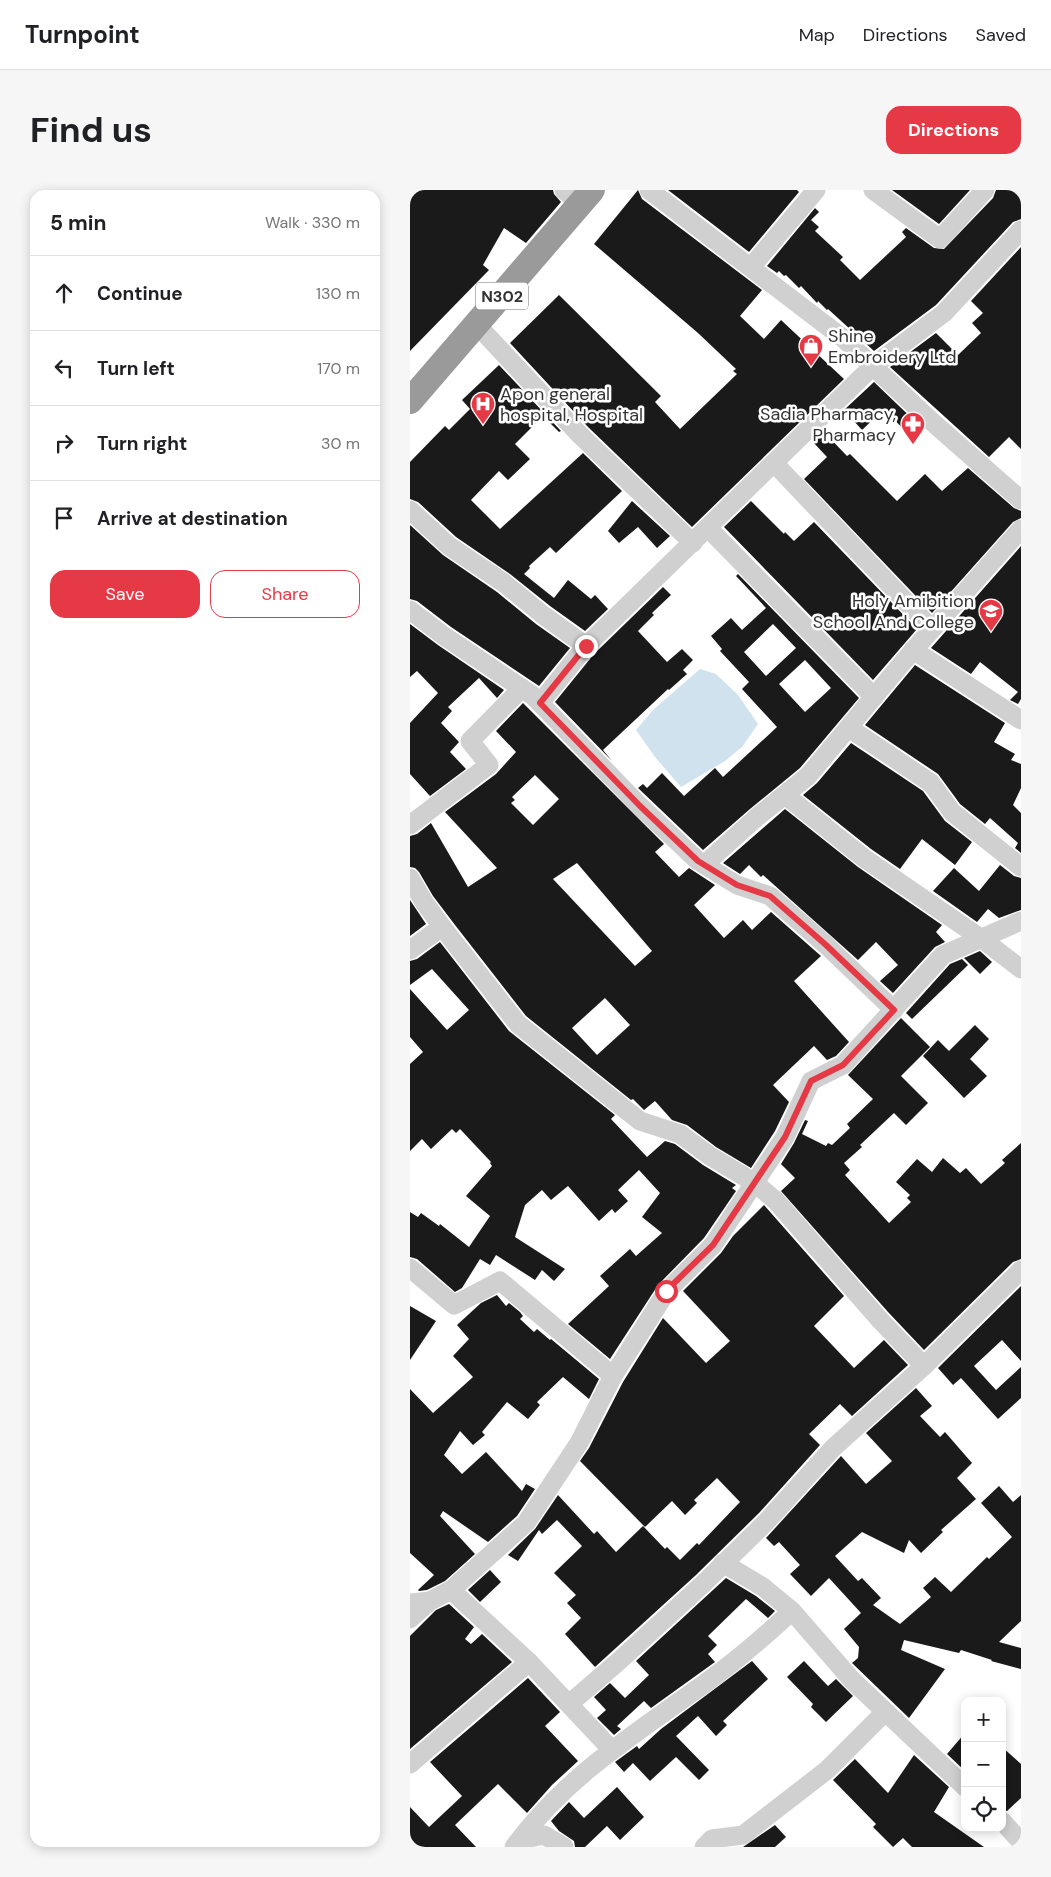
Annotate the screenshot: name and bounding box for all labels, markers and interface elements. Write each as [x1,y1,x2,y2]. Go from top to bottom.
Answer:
text: Turnpoint [25,19,140,50]
text: Map [799,23,835,47]
text: Directions [863,23,948,47]
text: Saved [976,23,1026,47]
button: Directions [886,106,1021,154]
text: Find us [30,107,152,153]
text: 5 min [50,209,106,237]
text: Walk · 330 m [265,212,360,233]
icon: ahead [50,279,78,307]
text: Continue [97,281,183,306]
road number: N302 [476,282,528,310]
text: 130 m [316,283,360,304]
place label: Shine Embroidery Ltd [828,324,956,369]
shop icon: Shine Embroidery Ltd [798,333,824,367]
icon: left [50,354,78,382]
text: Turn left [97,356,175,381]
text: 170 m [317,358,360,379]
place label: Apon general hospital, Hospital [500,382,643,427]
hospital icon: Apon general hospital, Hospital [470,391,496,425]
place label: Sadia Pharmacy, Pharmacy [760,402,896,447]
pharmacy icon: Sadia Pharmacy, Pharmacy [900,411,926,445]
icon: right [50,429,78,457]
text: Turn right [97,431,187,456]
text: 30 m [321,433,360,454]
icon: arrive [50,504,78,532]
text: Arrive at destination [97,506,288,531]
button: Save [50,570,200,618]
button: Share [210,570,360,618]
place label: Holy Amibition School And College [813,589,974,634]
school or university icon: Holy Amibition School And College [978,598,1004,632]
route end [575,635,598,658]
route start [655,1280,678,1303]
map controls [961,1697,1006,1832]
button: + [961,1697,1006,1742]
button: − [961,1742,1006,1787]
button: locate [961,1787,1006,1832]

